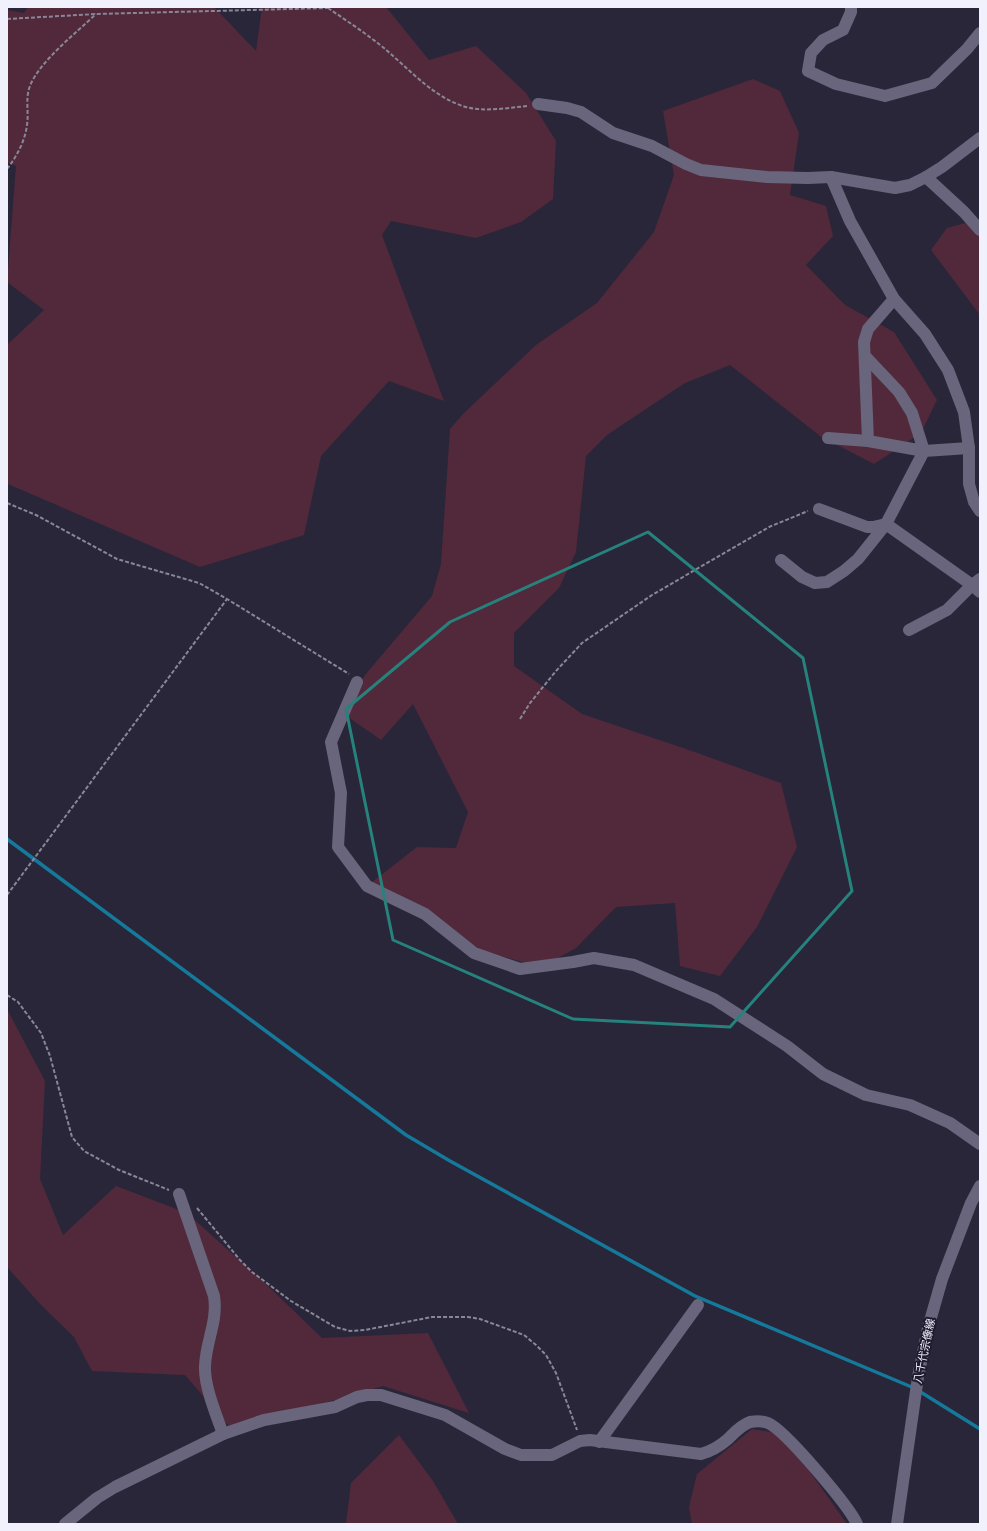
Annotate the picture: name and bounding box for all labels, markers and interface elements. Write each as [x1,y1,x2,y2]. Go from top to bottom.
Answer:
street label: 八千代宗像線 [910,1317,938,1385]

